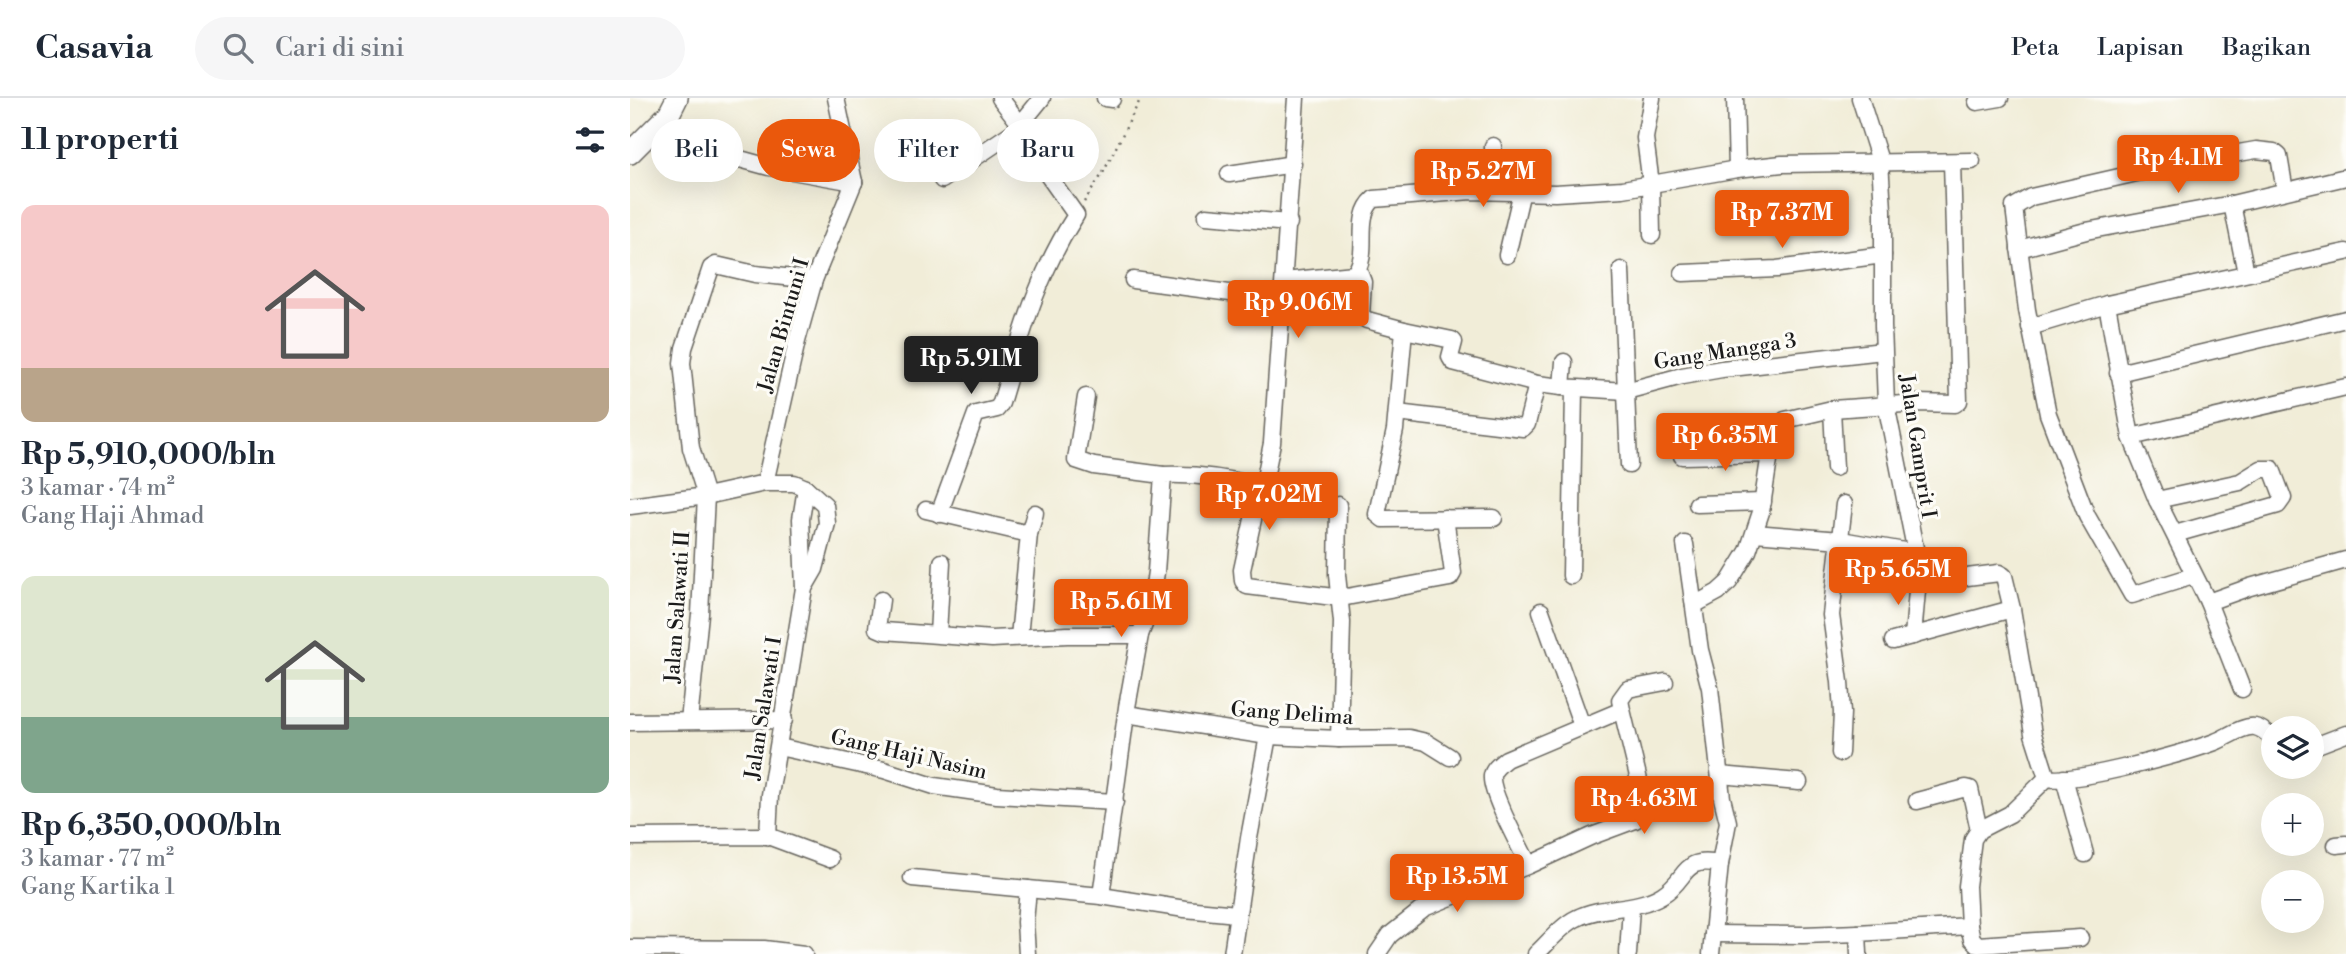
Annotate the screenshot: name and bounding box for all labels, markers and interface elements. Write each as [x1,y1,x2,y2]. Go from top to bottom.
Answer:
search box [195,17,685,80]
text: Casavia [35,28,153,69]
icon: search [219,29,257,67]
text: Cari di sini [275,32,404,64]
text: Peta [2011,33,2059,63]
text: Lapisan [2097,33,2184,63]
text: Bagikan [2222,33,2311,63]
chip: Beli [651,119,743,182]
chip: Sewa [757,119,860,182]
chip: Filter [874,119,983,182]
chip: Baru [997,119,1099,182]
text: 11 properti [21,121,178,159]
icon: filters [571,121,609,159]
pin: Rp 4.1M [2113,136,2243,195]
text: Rp 4.1M [2133,144,2223,172]
pin: Rp 5.27M [1411,150,1555,209]
text: Rp 5.27M [1431,158,1535,186]
pin: Rp 7.37M [1710,190,1854,250]
text: Rp 7.37M [1731,199,1833,227]
icon: home [252,251,378,377]
street label: Jalan Bintuni I [752,255,816,396]
pin: Rp 9.06M [1226,280,1370,340]
text: Rp 9.06M [1244,289,1352,317]
street label: Gang Mangga 3 [1652,328,1798,376]
pin: Rp 5.91M [899,336,1043,396]
text: Rp 5.91M [920,345,1022,373]
street label: Jalan Gamprit I [1893,371,1941,520]
pin: Rp 6.35M [1653,414,1797,473]
text: Rp 6.35M [1672,422,1778,450]
text: Rp 5,910,000/bln [21,436,276,474]
pin: Rp 7.02M [1197,472,1341,532]
text: 3 kamar · 74 m² [21,474,175,502]
text: Rp 7.02M [1216,481,1322,509]
text: Gang Haji Ahmad [21,502,204,530]
street label: Jalan Salawati II [660,530,696,685]
pin: Rp 5.65M [1826,547,1970,607]
text: Rp 5.65M [1845,556,1951,584]
pin: Rp 5.61M [1049,580,1193,639]
text: Rp 5.61M [1070,588,1172,616]
icon: home [252,622,378,748]
street label: Jalan Salawati I [740,635,788,783]
street label: Gang Delima [1230,697,1355,731]
map controls [2261,716,2324,933]
button: layers [2261,716,2324,779]
street label: Gang Haji Nasim [828,724,990,786]
pin: Rp 4.63M [1572,776,1716,836]
text: Rp 4.63M [1591,785,1697,813]
button: + [2261,793,2324,856]
text: Rp 6,350,000/bln [21,807,281,845]
text: 3 kamar · 77 m² [21,845,174,873]
pin: Rp 13.5M [1385,854,1529,914]
text: Rp 13.5M [1406,863,1508,891]
button: − [2261,870,2324,933]
text: Gang Kartika 1 [21,873,175,901]

